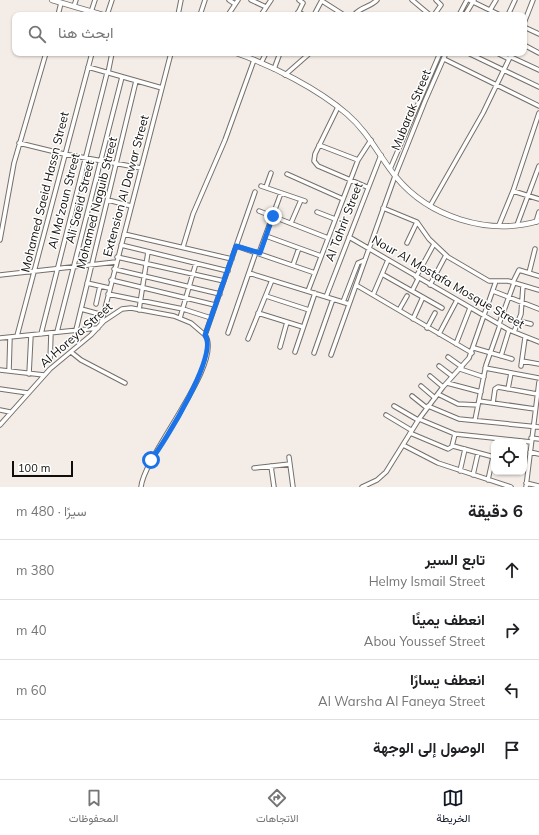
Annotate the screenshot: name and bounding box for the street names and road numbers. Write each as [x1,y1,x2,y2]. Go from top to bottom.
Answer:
street label: Mubarak Street [388,67,434,152]
street label: Mohamed Saeid Hassn Street [17,110,72,274]
street label: Extension Al Dawar Street [99,113,152,258]
street label: Mohamed Naguib Street [73,135,120,270]
street label: Al Ma'zoun Street [44,151,83,250]
street label: Ali Saeid Street [62,159,97,245]
street label: Al Tahrir Street [322,180,365,263]
street label: Nour Al Mostafa Mosque Street [369,232,527,332]
street label: Al Horeya Street [36,299,115,370]

